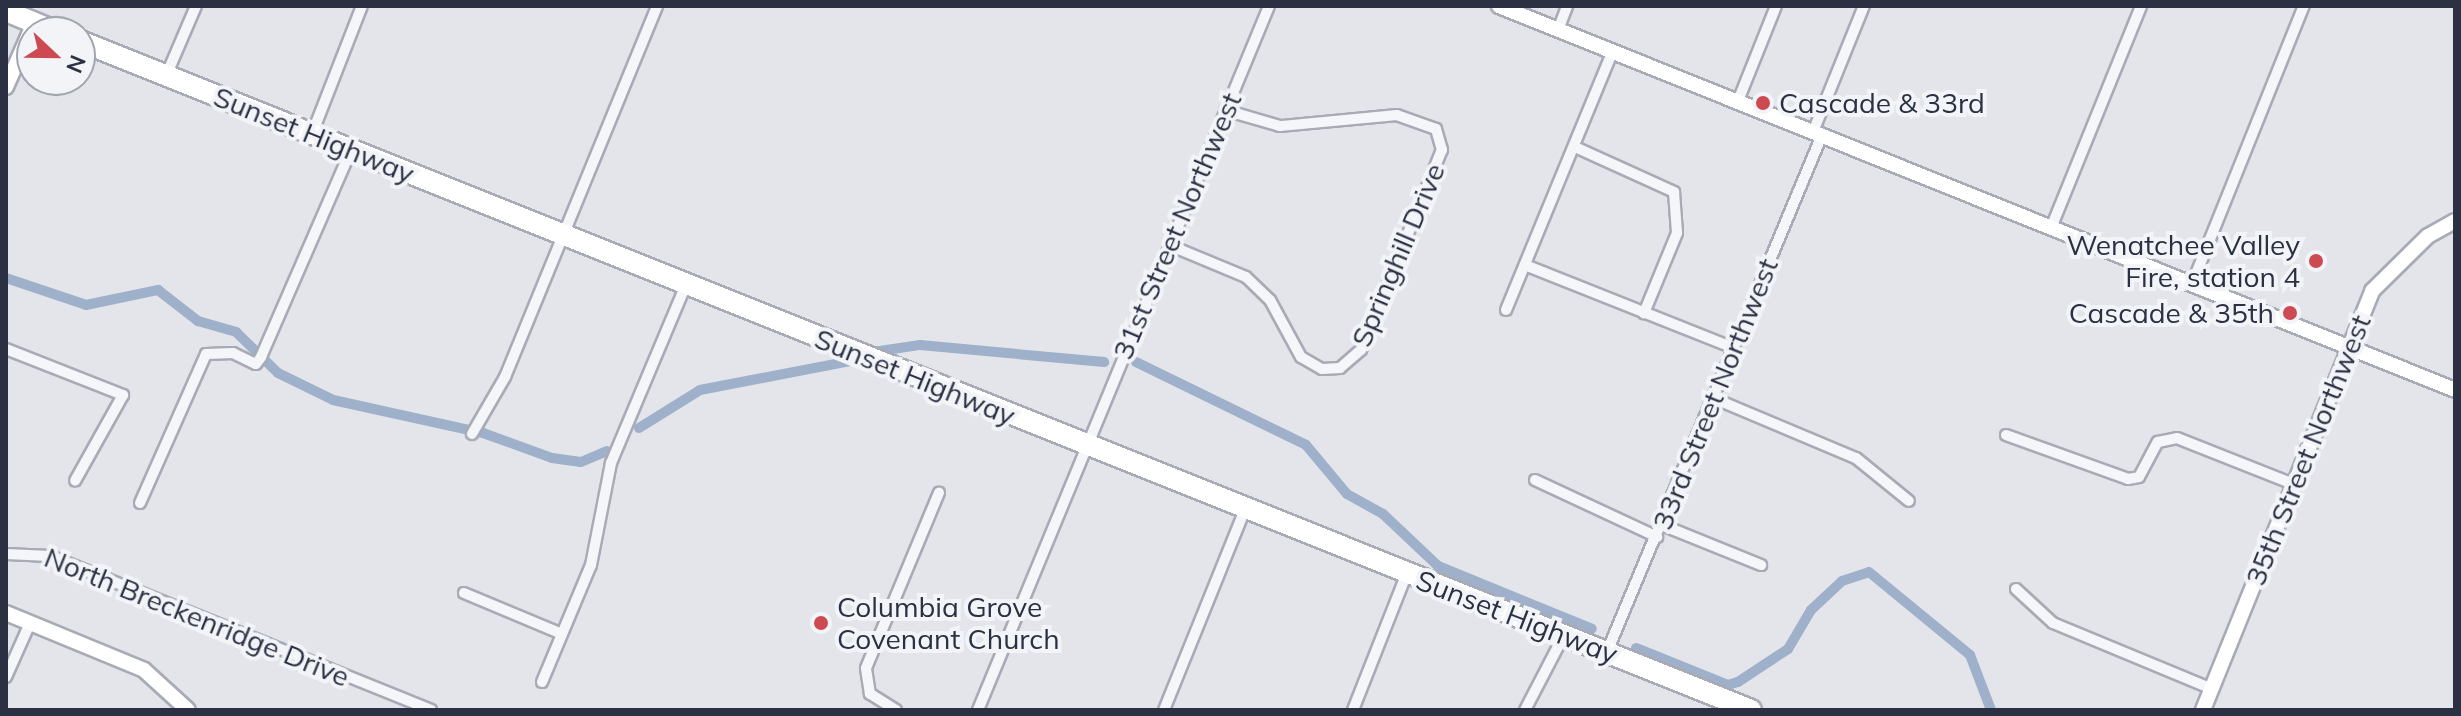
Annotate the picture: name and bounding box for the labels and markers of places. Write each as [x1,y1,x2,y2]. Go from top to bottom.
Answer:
place label: Cascade & 33rd [1779,86,1985,120]
marker: Cascade & 33rd [1754,94,1772,112]
place label: Wenatchee Valley Fire, station 4 [2066,228,2300,294]
marker: Wenatchee Valley Fire, station 4 [2307,252,2325,270]
place label: Cascade & 35th [2069,296,2274,330]
marker: Cascade & 35th [2281,304,2299,322]
place label: Columbia Grove Covenant Church [837,590,1060,656]
marker: Columbia Grove Covenant Church [812,614,830,632]

